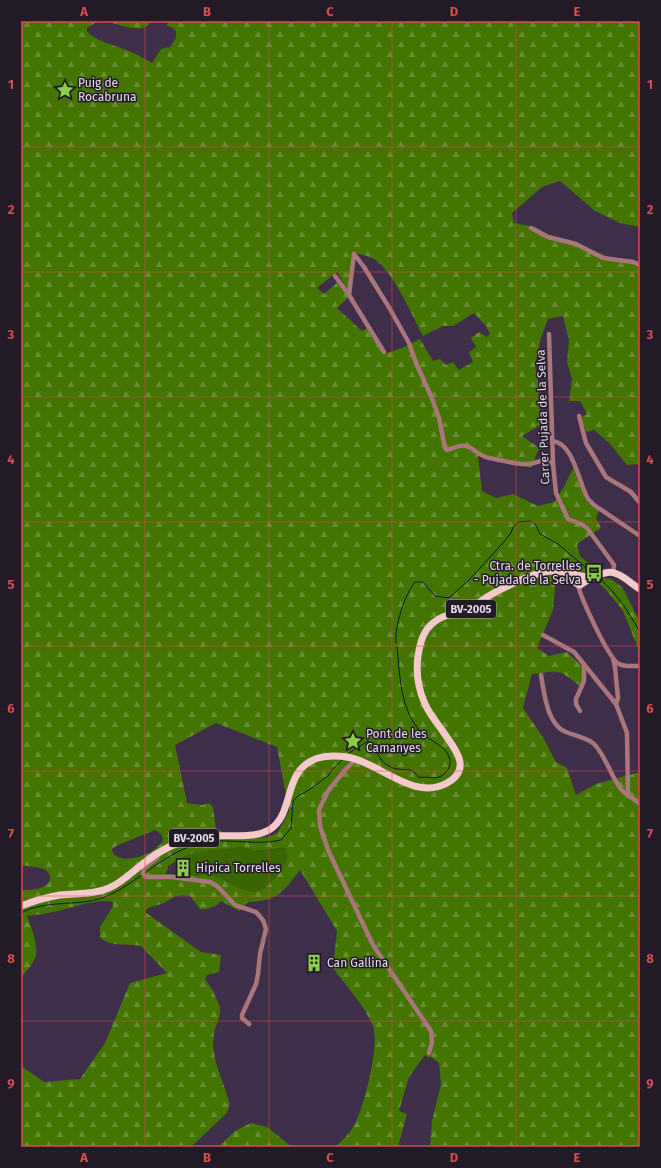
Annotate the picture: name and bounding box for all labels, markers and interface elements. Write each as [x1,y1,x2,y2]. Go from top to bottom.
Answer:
text: A [79,4,88,19]
text: B [203,4,211,19]
text: C [326,4,334,19]
text: D [450,4,459,19]
text: E [574,4,581,19]
place label: Puig de Rocabruna [78,76,137,104]
text: 1 [8,77,14,92]
text: 1 [647,77,653,92]
place icon: Puig de Rocabruna [55,80,75,100]
text: 2 [8,202,15,217]
text: 2 [647,202,654,217]
text: 3 [7,327,15,342]
text: 3 [646,327,654,342]
street label: Carrer Pujada de la Selva [534,349,552,485]
text: 4 [7,452,15,467]
text: 4 [646,452,654,467]
place label: Ctra. de Torrelles - Pujada de la Selva [474,559,581,587]
bus stop icon: Ctra. de Torrelles - Pujada de la Selva [584,563,604,583]
text: 5 [8,577,15,592]
text: 5 [647,577,654,592]
road number: BV-2005 [446,600,496,618]
text: 6 [7,701,15,716]
text: 6 [646,701,654,716]
place label: Pont de les Camanyes [366,727,427,755]
place icon: Pont de les Camanyes [343,731,363,751]
text: 7 [8,826,14,841]
text: 7 [647,826,653,841]
road number: BV-2005 [169,829,219,847]
building icon: Hípica Torrelles [173,858,193,878]
place label: Hípica Torrelles [196,861,281,875]
text: 8 [7,951,15,966]
text: 8 [646,951,654,966]
building icon: Can Gallina [304,953,324,973]
place label: Can Gallina [327,956,388,970]
text: 9 [7,1076,15,1091]
text: 9 [646,1076,654,1091]
text: A [79,1150,88,1165]
text: B [203,1150,211,1165]
text: C [326,1150,334,1165]
text: D [450,1150,459,1165]
text: E [574,1150,581,1165]

